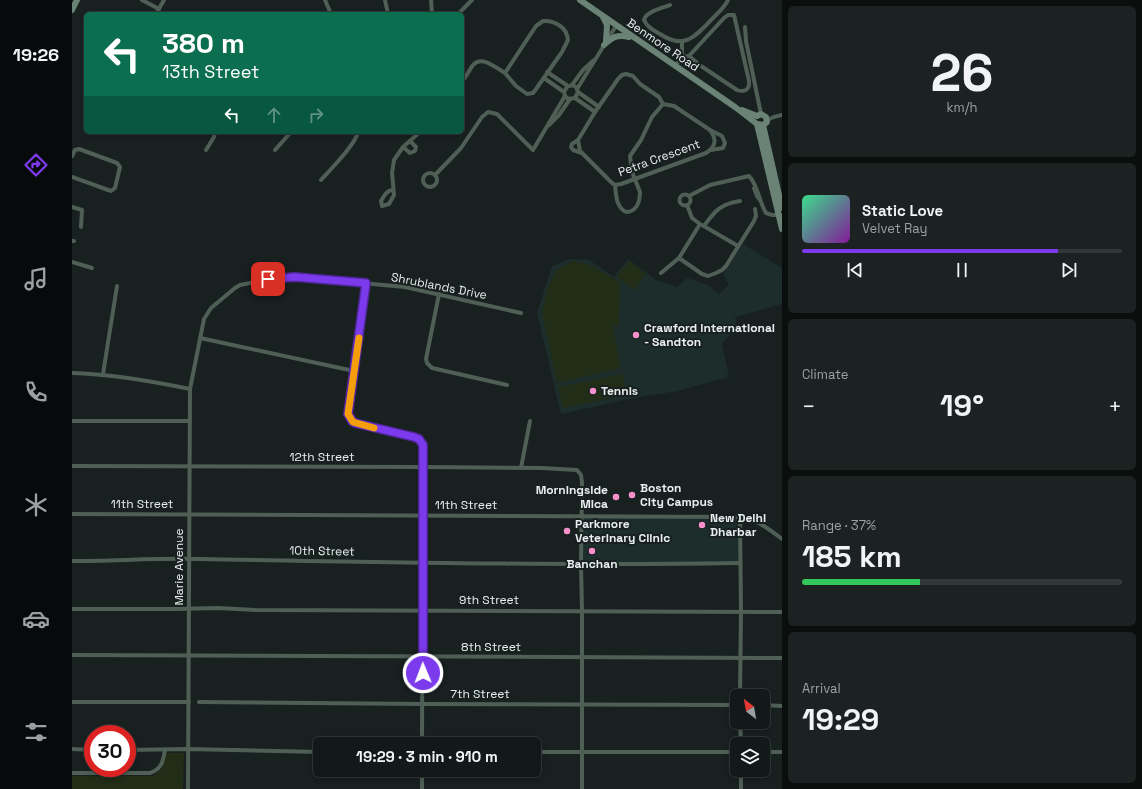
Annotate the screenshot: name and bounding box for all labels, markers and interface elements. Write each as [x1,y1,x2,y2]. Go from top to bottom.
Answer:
street label: Benmore Road [624,15,702,75]
text: 380 m [162,25,245,61]
icon: left [96,28,148,80]
text: 26 [930,40,994,106]
text: 19:26 [13,43,59,66]
text: 13th Street [162,60,259,83]
text: km/h [947,99,977,116]
icon: left [221,104,243,126]
icon: ahead [263,104,285,126]
icon: right [305,104,327,126]
street label: Petra Crescent [616,136,702,180]
icon: directions [22,151,50,179]
text: Static Love [862,201,943,220]
text: Velvet Ray [862,220,927,237]
icon: previous [844,259,866,281]
icon: pause [951,259,973,281]
icon: next [1058,259,1080,281]
pin [251,262,285,296]
icon: music [22,265,50,293]
icon: arrive [257,268,279,290]
street label: Shrublands Drive [390,269,488,303]
place label: Crawford International - Sandton [644,320,775,350]
marker: Crawford International - Sandton [631,330,641,340]
text: Climate [802,366,848,383]
icon: phone [22,378,50,406]
place label: Tennis [601,383,638,399]
marker: Tennis [588,386,598,396]
text: 19° [940,386,984,425]
text: − [802,392,816,420]
text: + [1108,392,1122,420]
street label: 12th Street [290,449,354,465]
place label: Boston City Campus [640,480,713,510]
place label: Morningside Mica [536,482,608,512]
marker: Boston City Campus [627,490,637,500]
icon: climate [22,491,50,519]
marker: Morningside Mica [611,492,621,502]
street label: 11th Street [111,496,173,512]
street label: 11th Street [435,497,497,513]
place label: New Delhi Dharbar [710,510,766,540]
place label: Parkmore Veterinary Clinic [575,516,670,546]
text: Range · 37% [802,517,876,534]
marker: New Delhi Dharbar [697,520,707,530]
marker: Parkmore Veterinary Clinic [562,526,572,536]
street label: Marie Avenue [171,528,187,606]
text: 185 km [802,537,902,576]
street label: 10th Street [289,542,355,560]
marker: Banchan [587,546,597,556]
place label: Banchan [566,556,618,572]
street label: 9th Street [459,592,519,608]
icon: car [22,605,50,633]
street label: 8th Street [461,639,521,655]
position arrow [402,652,444,694]
text: Arrival [802,680,841,697]
street label: 7th Street [450,686,510,702]
north arrow [730,689,770,729]
map controls [730,689,770,777]
text: 19:29 [802,700,879,739]
icon: filters [22,718,50,746]
speed limit sign: 30 [84,725,136,777]
button: layers [730,737,770,777]
text: 19:29 · 3 min · 910 m [356,747,498,766]

